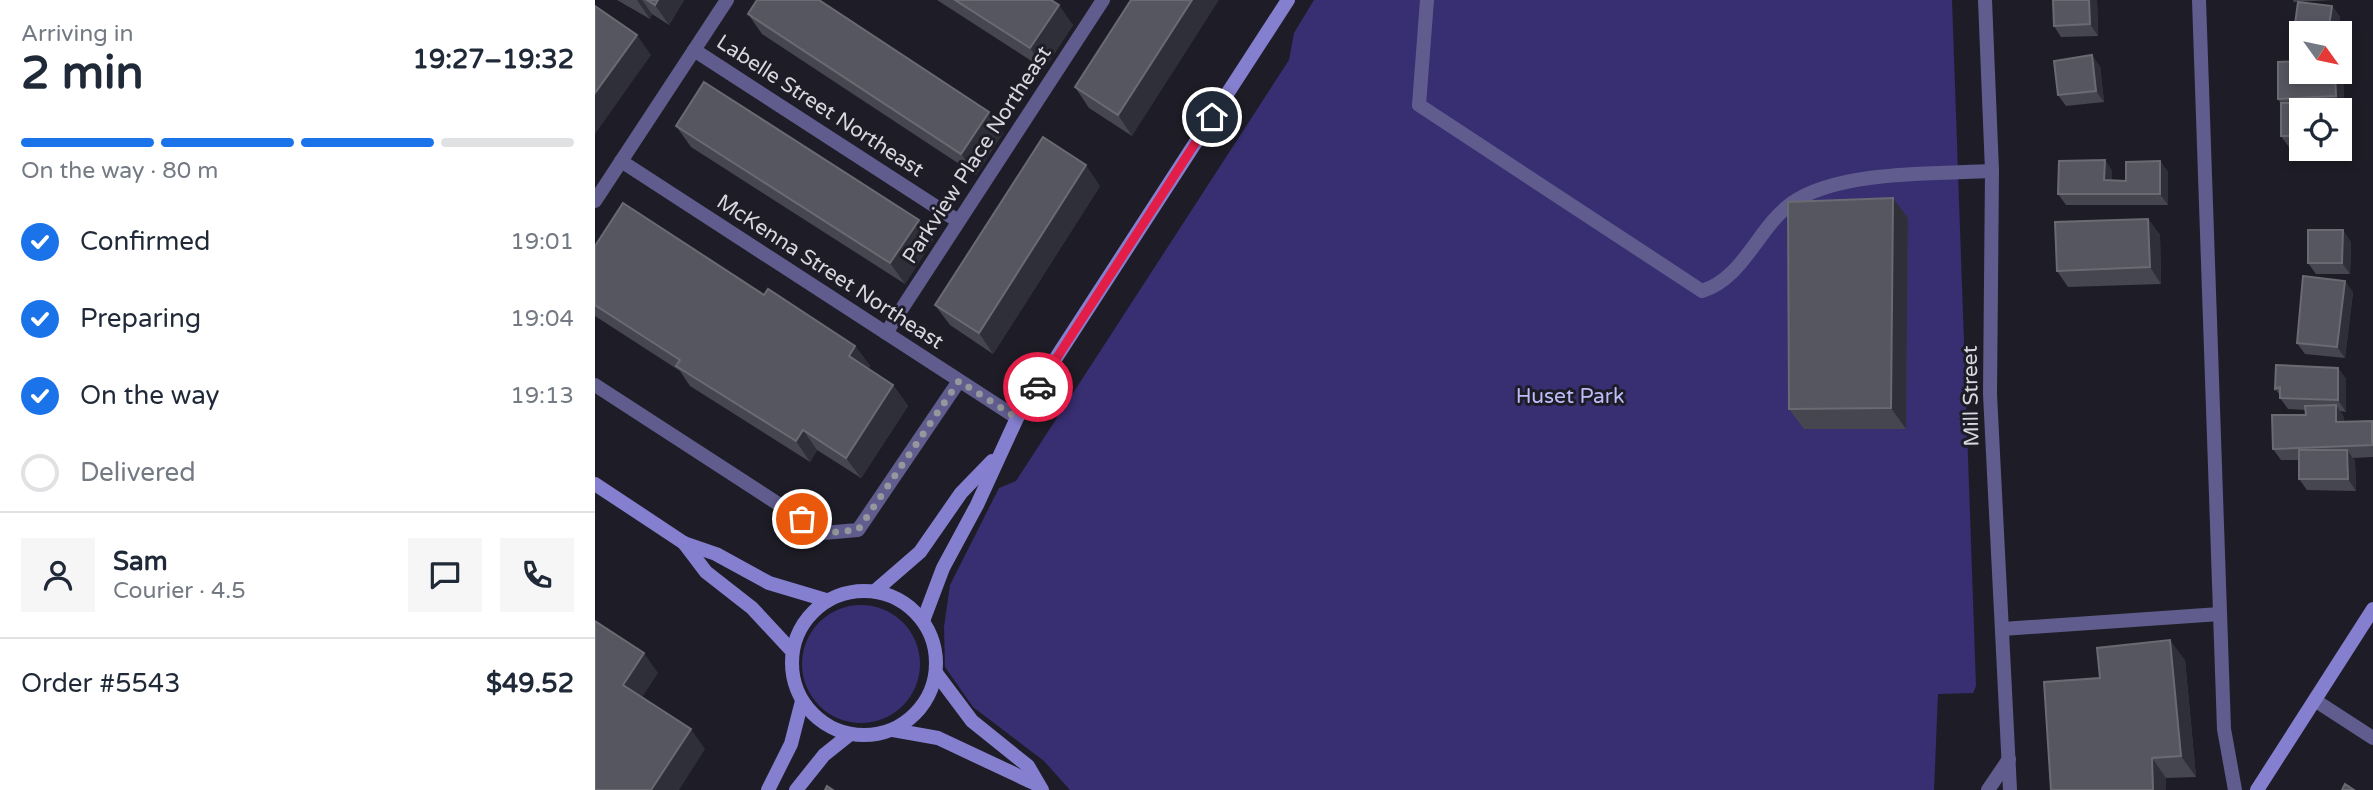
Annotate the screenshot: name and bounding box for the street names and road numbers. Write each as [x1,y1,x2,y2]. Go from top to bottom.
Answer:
street label: Labelle Street Northeast [712,30,928,182]
street label: Parkview Place Northeast [897,41,1057,269]
street label: McKenna Street Northeast [712,189,948,355]
street label: Mill Street [1958,345,1984,447]

